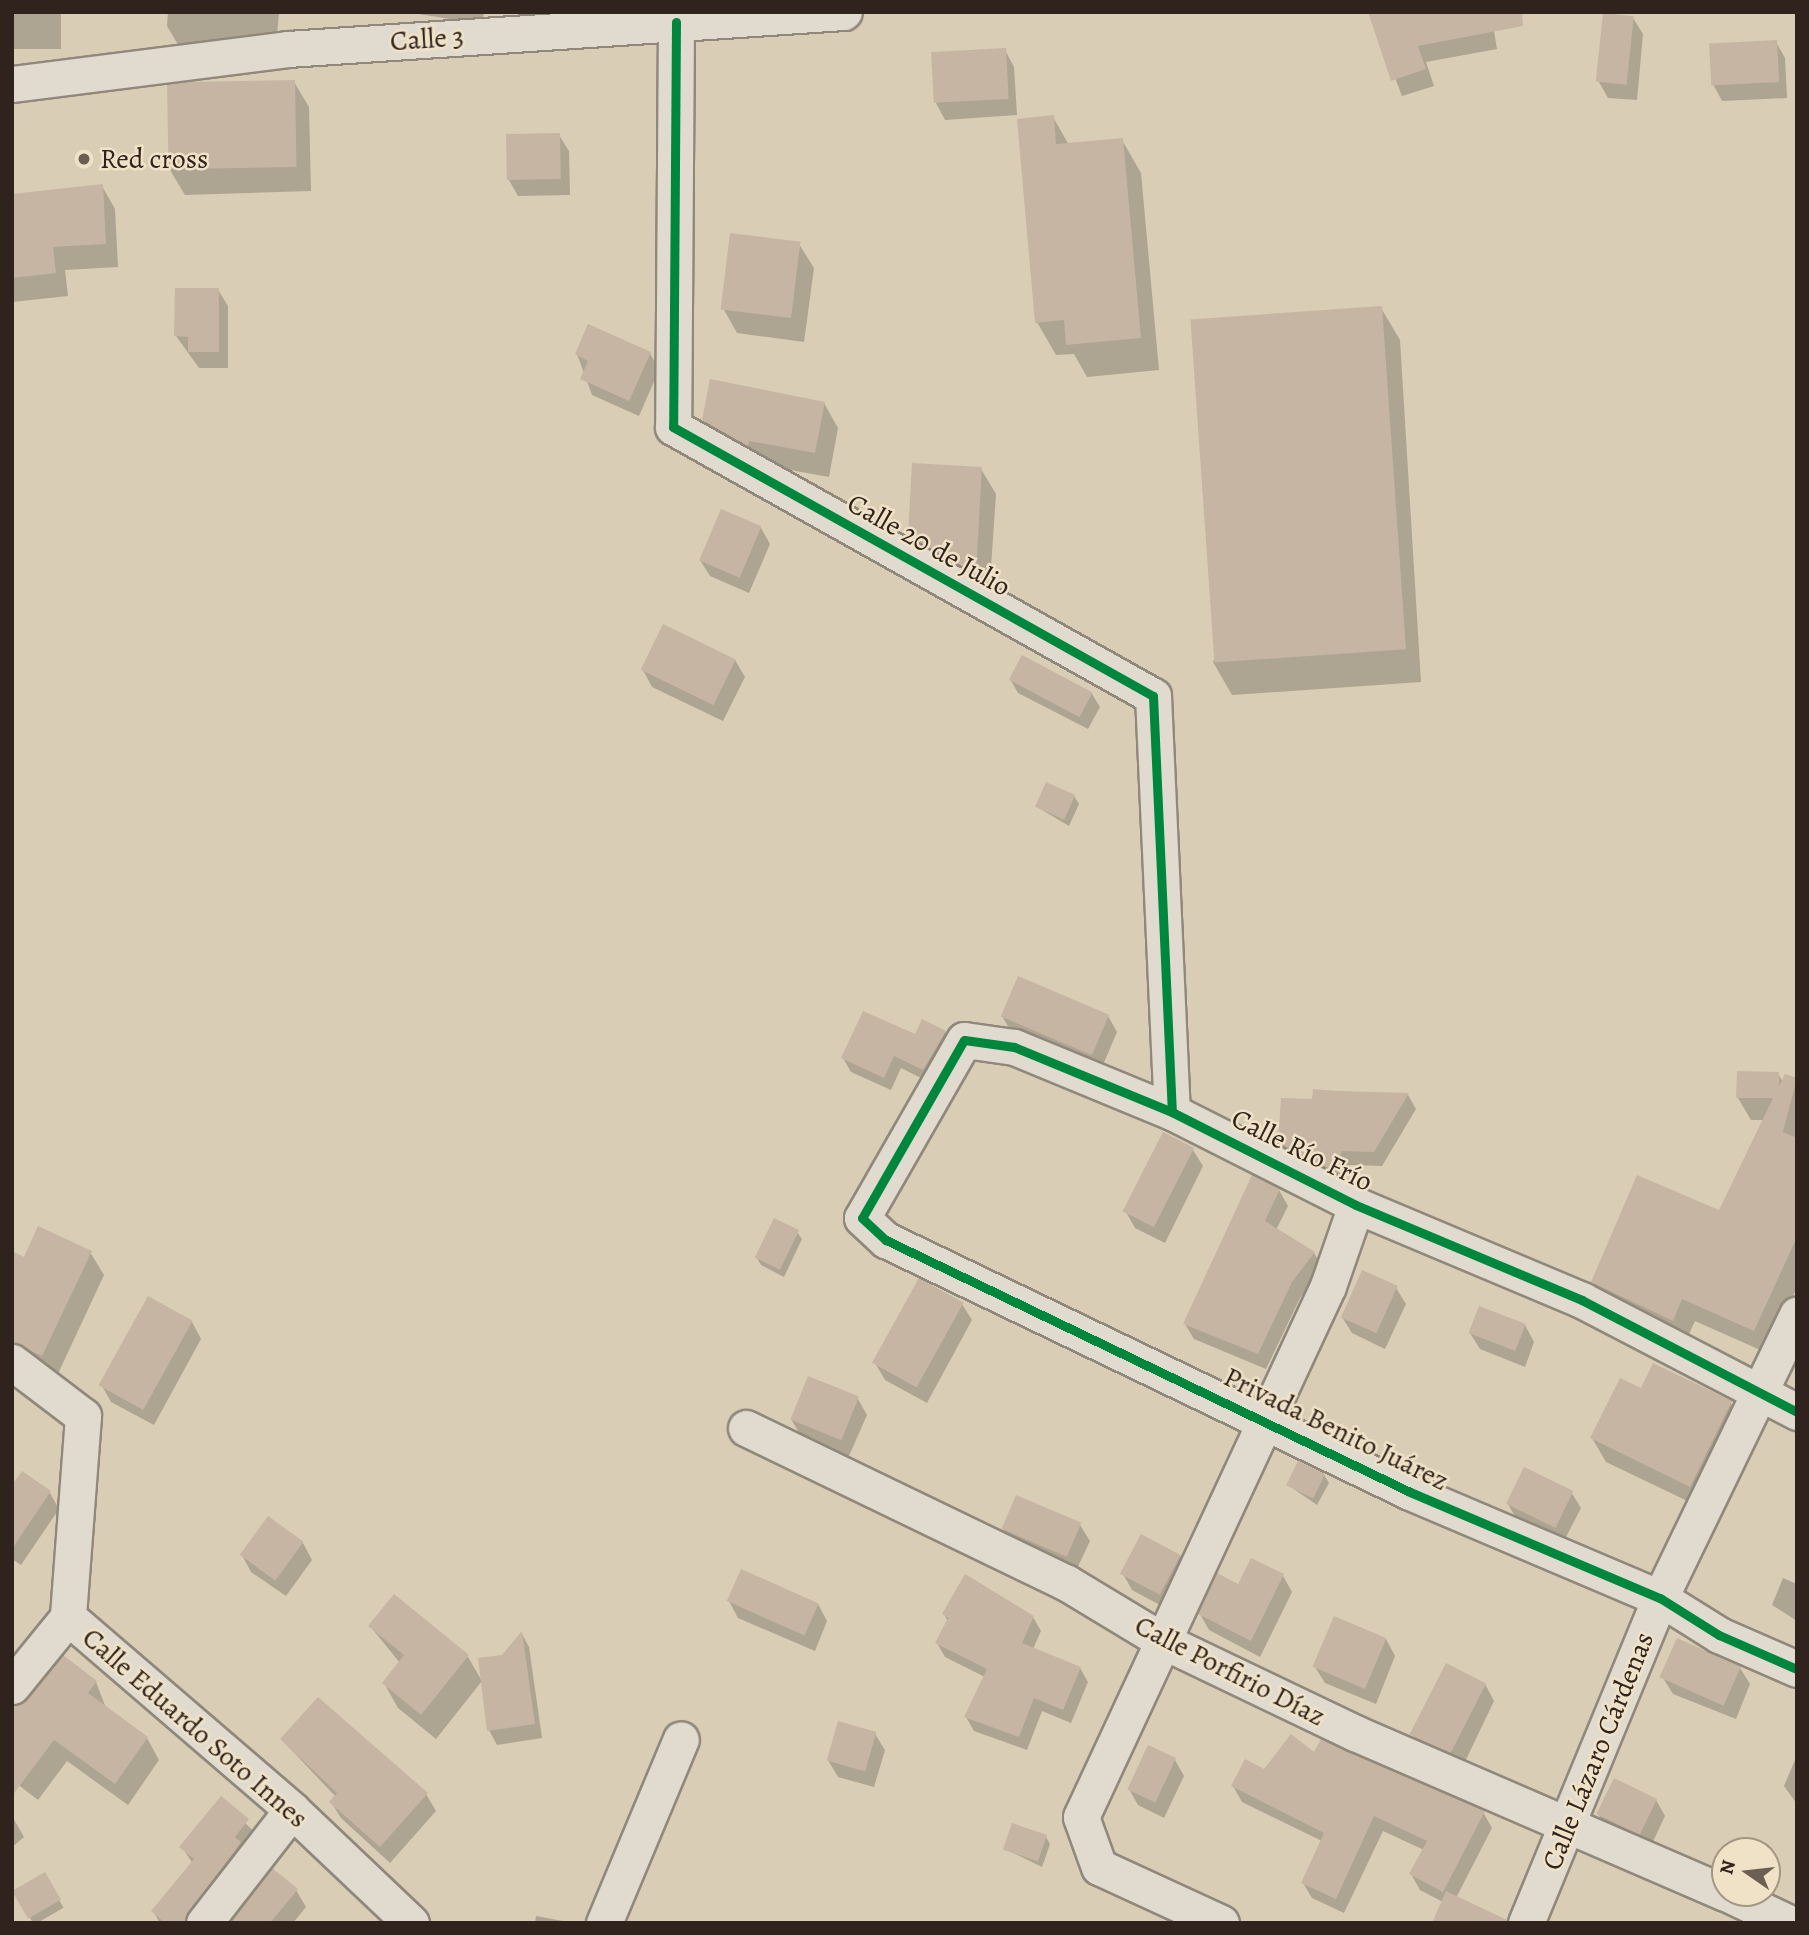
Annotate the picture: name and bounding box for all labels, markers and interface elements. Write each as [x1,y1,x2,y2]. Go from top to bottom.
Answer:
street label: Calle 3 [389,20,465,58]
place label: Red cross [100,142,208,176]
marker: Red cross [74,149,94,169]
street label: Calle 20 de Julio [842,486,1016,604]
street label: Calle Río Frío [1226,1101,1378,1199]
street label: Privada Benito Juárez [1218,1360,1454,1498]
street label: Calle Porfirio Díaz [1129,1609,1331,1733]
street label: Calle Eduardo Soto Innes [75,1621,315,1835]
street label: Calle Lázaro Cárdenas [1535,1627,1661,1875]
north arrow [1711,1837,1781,1907]
text: N [1713,1858,1742,1877]

